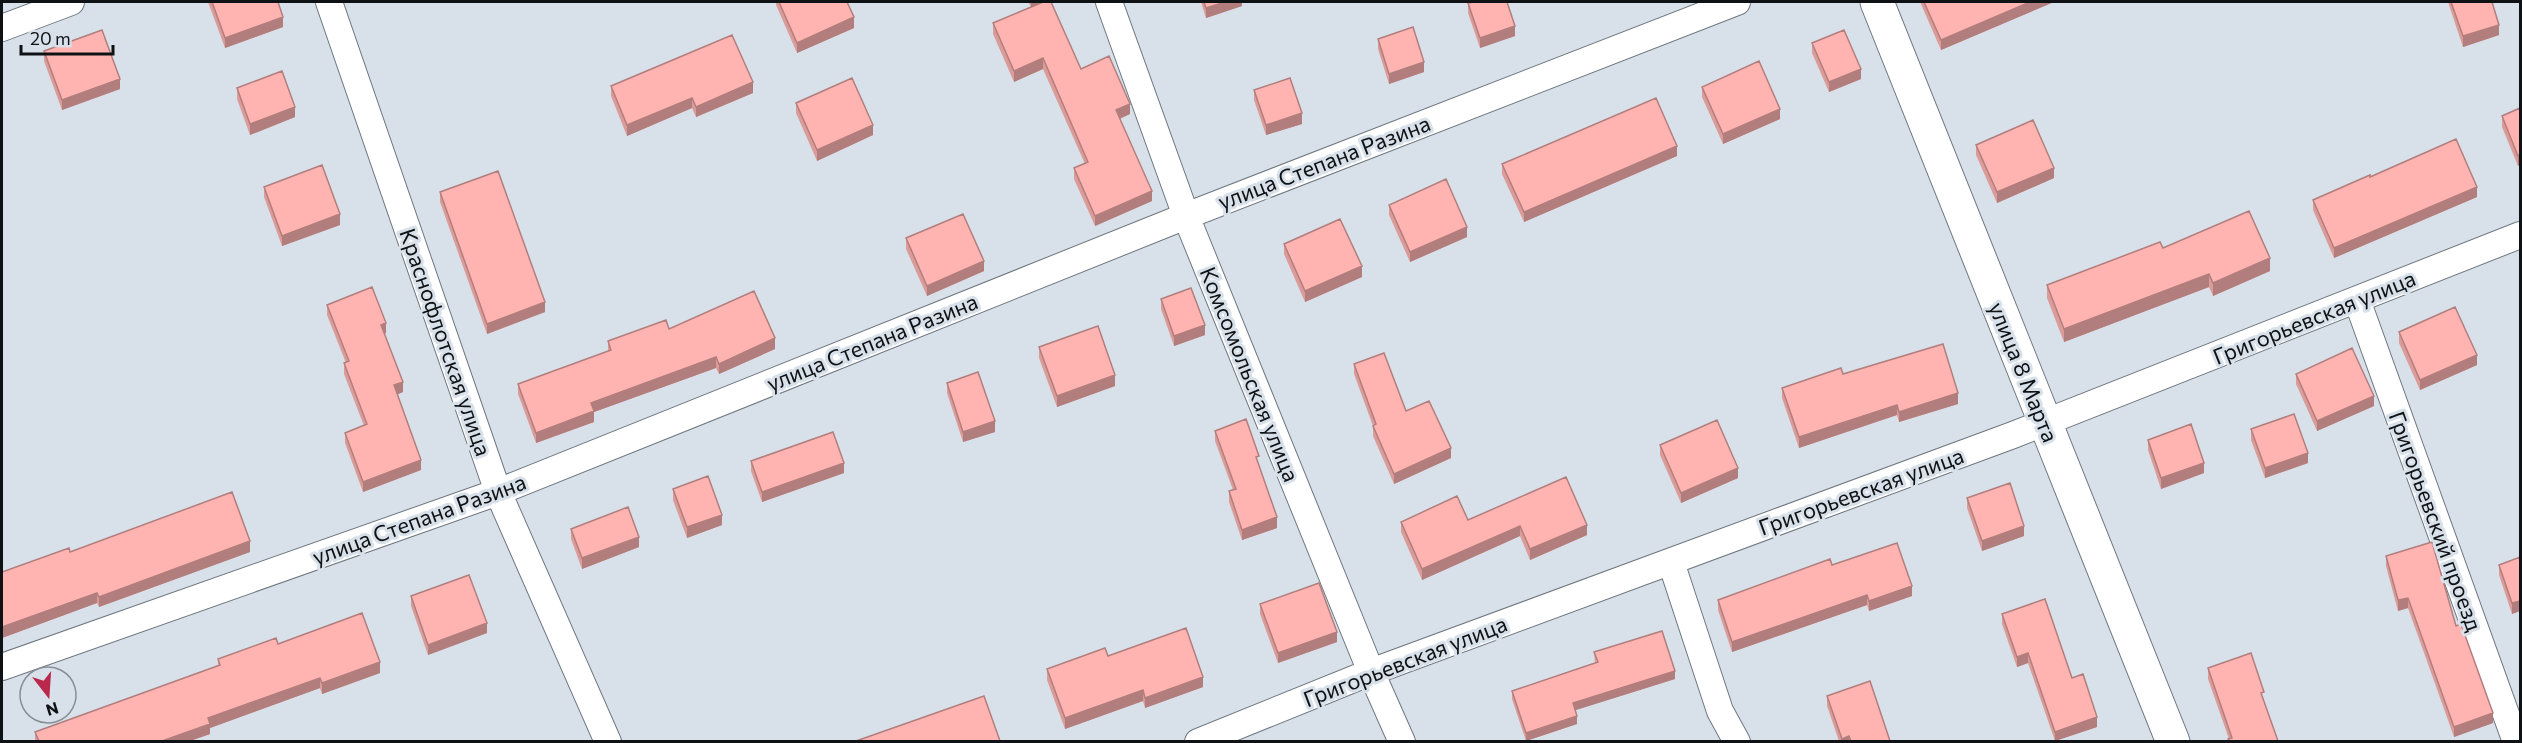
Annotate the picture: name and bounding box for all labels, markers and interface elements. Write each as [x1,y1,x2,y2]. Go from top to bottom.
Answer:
scale bar [21,18,112,56]
text: 20 m [30,27,71,49]
street label: улица Степана Разина [1214,109,1434,215]
street label: Краснофлотская улица [394,225,498,459]
street label: Комсомольская улица [1195,263,1305,485]
street label: Григорьевская улица [2209,264,2419,370]
street label: улица Степана Разина [762,287,982,397]
street label: улица 8 Марта [1984,298,2064,446]
street label: Григорьевский проезд [2384,407,2488,635]
street label: Григорьевская улица [1755,441,1967,541]
street label: улица Степана Разина [308,468,530,570]
street label: Григорьевская улица [1299,610,1511,712]
north arrow [18,665,78,725]
text: N [44,699,61,721]

